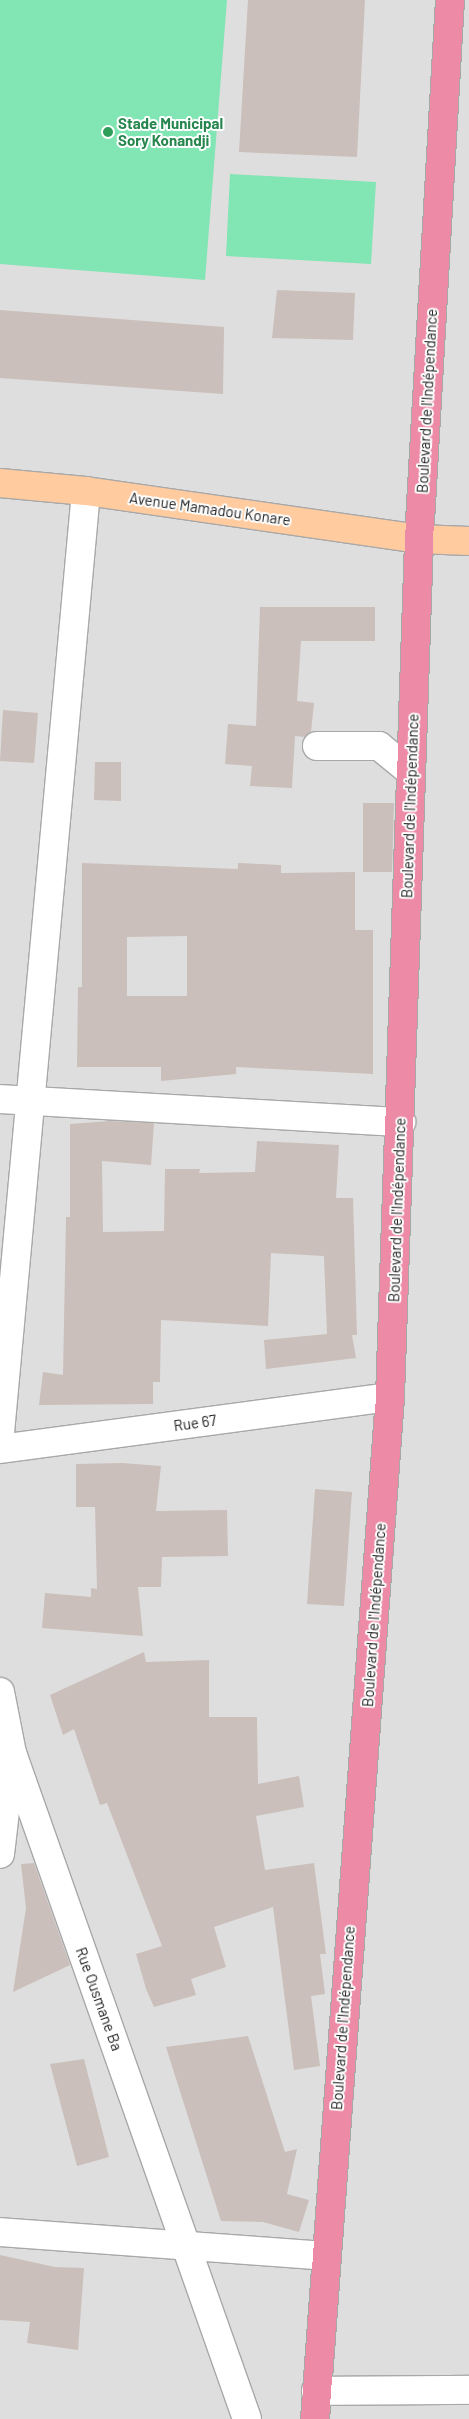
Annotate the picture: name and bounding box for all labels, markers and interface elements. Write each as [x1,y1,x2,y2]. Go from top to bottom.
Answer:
place label: Stade Municipal Sory Konandji [118,114,223,149]
marker: Stade Municipal Sory Konandji [102,126,114,138]
street label: Boulevard de l'Indépendance [413,308,441,494]
street label: Avenue Mamadou Konare [128,489,292,529]
street label: Boulevard de l'Indépendance [398,714,422,898]
street label: Boulevard de l'Indépendance [385,1118,409,1302]
street label: Rue 67 [172,1411,218,1435]
street label: Boulevard de l'Indépendance [359,1522,389,1708]
street label: Boulevard de l'Indépendance [328,1925,358,2111]
street label: Rue Ousmane Ba [72,1945,126,2053]

